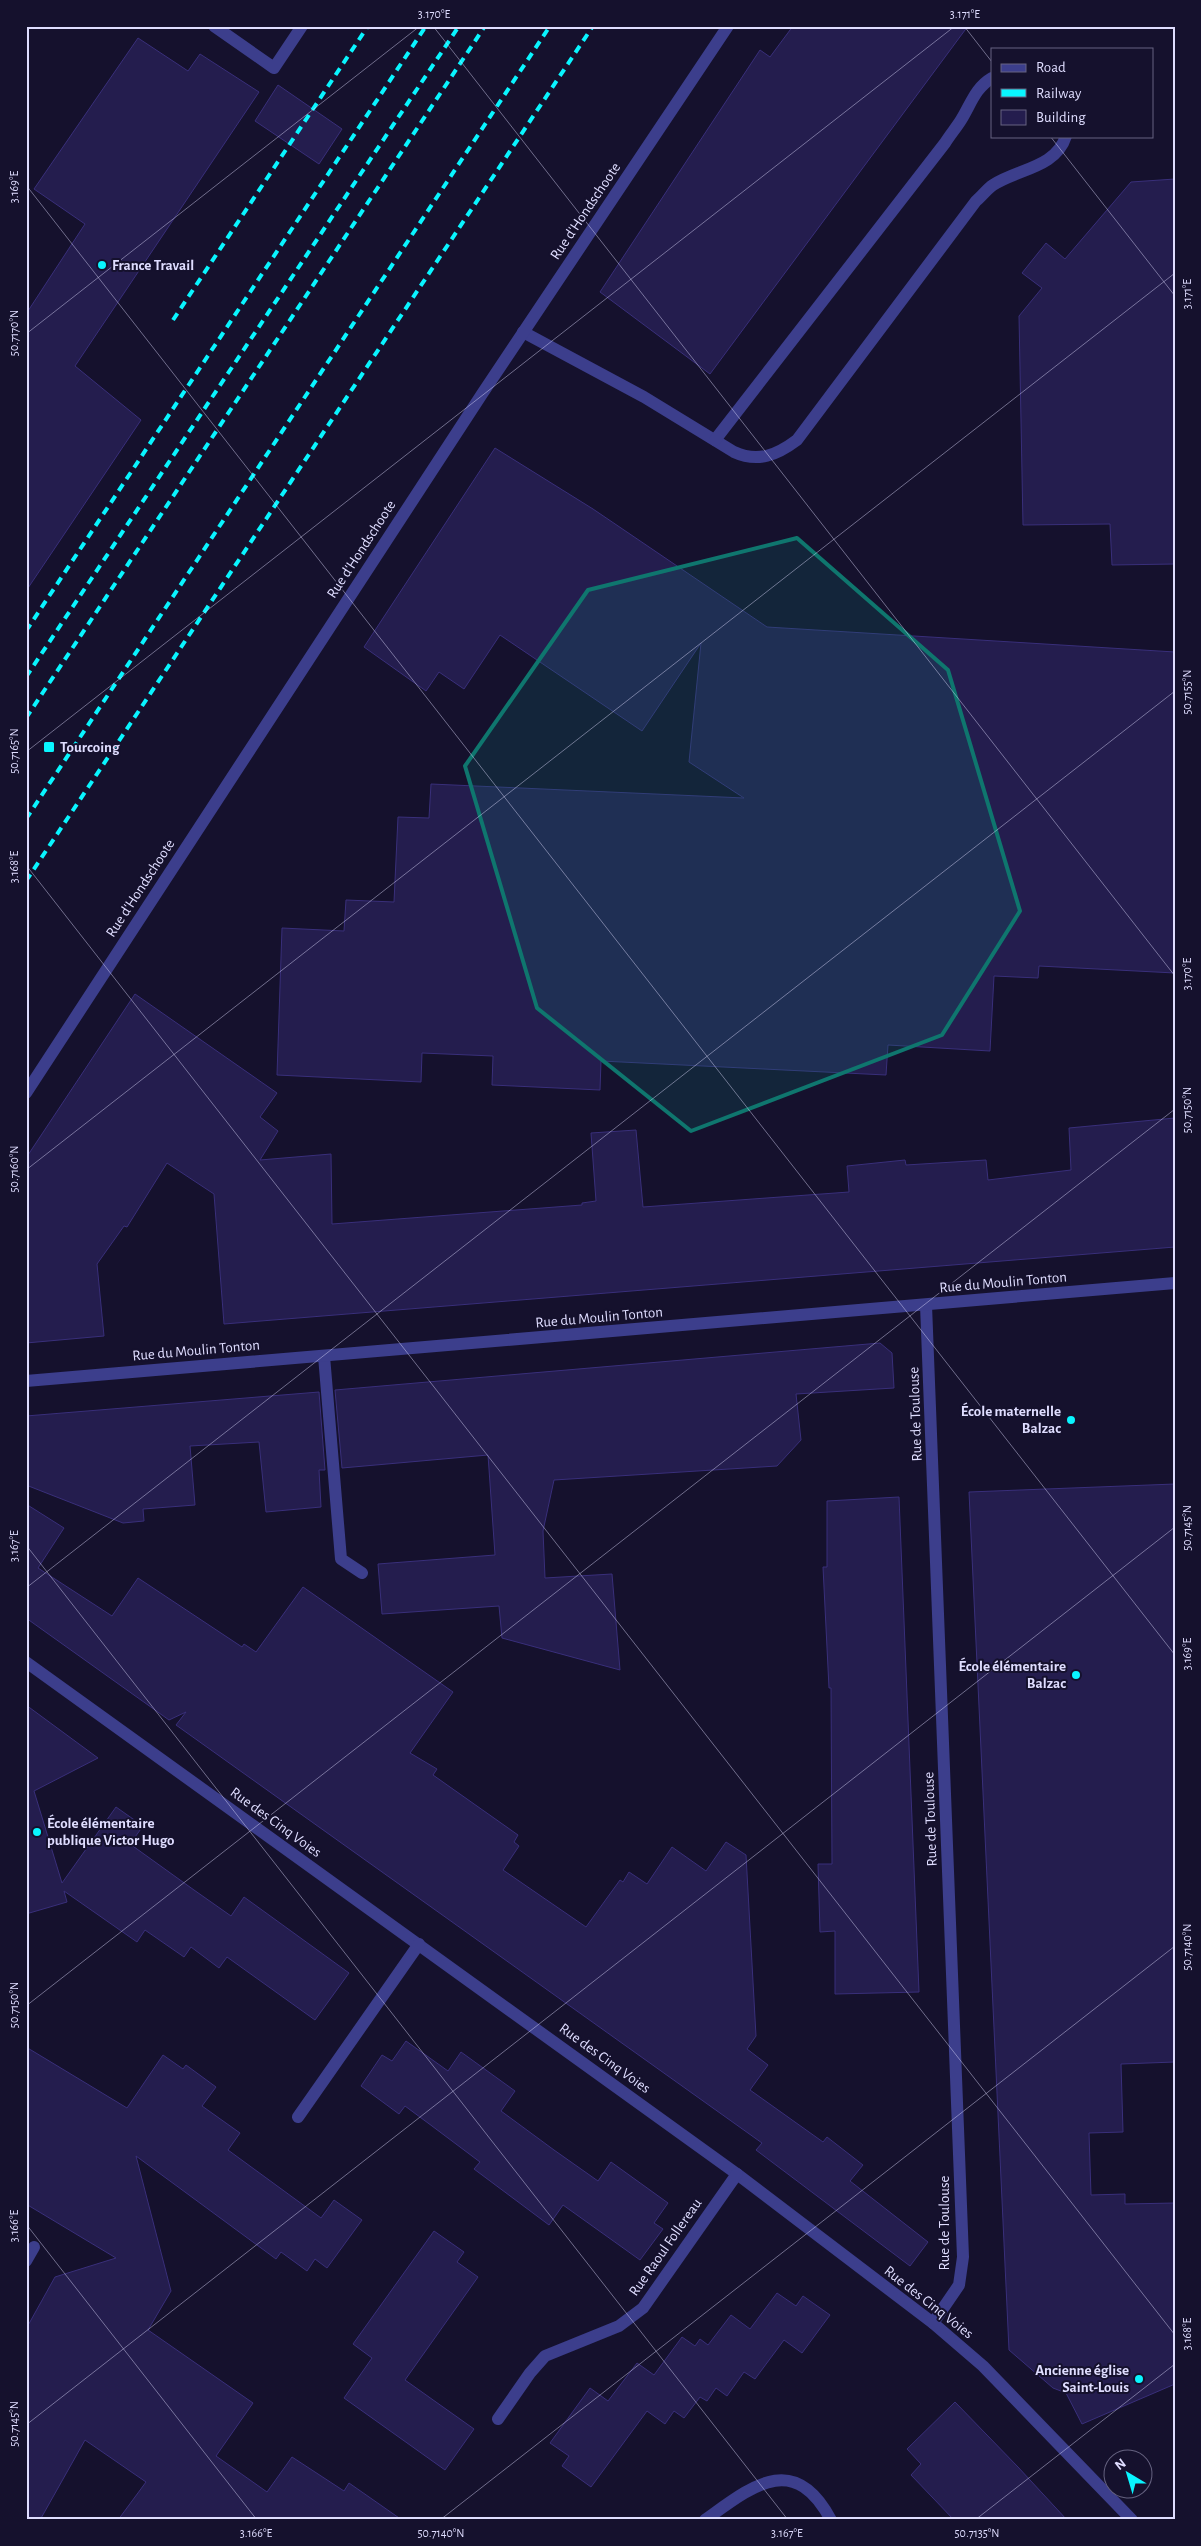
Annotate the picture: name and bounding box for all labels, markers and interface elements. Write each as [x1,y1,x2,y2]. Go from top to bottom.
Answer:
text: 3.170°E [418,8,450,20]
text: 3.171°E [950,8,980,20]
legend [991,48,1154,138]
text: Road [1036,60,1066,75]
text: Railway [1036,86,1082,101]
text: Building [1036,110,1086,125]
street label: Rue d'Hondschoote [548,160,623,262]
text: 3.169°E [8,171,20,203]
place label: France Travail [112,258,194,273]
marker: France Travail [96,259,108,271]
text: 3.171°E [1181,279,1193,309]
text: 50.7170°N [8,310,20,356]
street label: Rue d'Hondschoote [324,498,399,601]
text: 50.7155°N [1181,670,1193,714]
text: 50.7165°N [8,728,20,774]
marker: Tourcoing [42,740,56,754]
place label: Tourcoing [60,740,120,755]
street label: Rue d'Hondschoote [103,837,178,940]
text: 3.168°E [8,851,20,883]
text: 3.170°E [1181,958,1193,990]
text: 50.7150°N [1181,1087,1193,1133]
text: 50.7160°N [8,1146,20,1192]
street label: Rue du Moulin Tonton [939,1269,1067,1296]
street label: Rue du Moulin Tonton [535,1304,663,1331]
street label: Rue du Moulin Tonton [132,1337,260,1364]
street label: Rue de Toulouse [906,1366,925,1462]
place label: École maternelle Balzac [961,1402,1061,1436]
marker: École maternelle Balzac [1065,1414,1077,1426]
text: 50.7145°N [1181,1505,1193,1551]
text: 3.167°E [8,1530,20,1562]
text: 3.169°E [1181,1638,1193,1670]
place label: École élémentaire Balzac [958,1657,1066,1691]
marker: École élémentaire Balzac [1070,1669,1082,1681]
street label: Rue de Toulouse [921,1771,940,1867]
street label: Rue des Cinq Voies [227,1785,324,1860]
place label: École élémentaire publique Victor Hugo [47,1814,175,1848]
marker: École élémentaire publique Victor Hugo [31,1826,43,1838]
text: 50.7140°N [1181,1923,1193,1971]
text: 50.7150°N [8,1982,20,2028]
street label: Rue des Cinq Voies [556,2021,653,2096]
street label: Rue de Toulouse [937,2176,952,2270]
street label: Rue Raoul Follereau [626,2196,705,2299]
text: 3.166°E [8,2210,20,2242]
street label: Rue des Cinq Voies [881,2263,976,2342]
text: 3.168°E [1181,2318,1193,2350]
place label: Ancienne église Saint-Louis [1035,2363,1129,2395]
marker: Ancienne église Saint-Louis [1133,2373,1145,2385]
text: 50.7145°N [8,2401,20,2447]
north arrow [1104,2448,1154,2498]
text: N [1112,2456,1129,2473]
text: 3.166°E [240,2527,272,2539]
text: 50.7140°N [417,2527,465,2539]
text: 3.167°E [771,2527,803,2539]
text: 50.7135°N [955,2527,999,2539]

